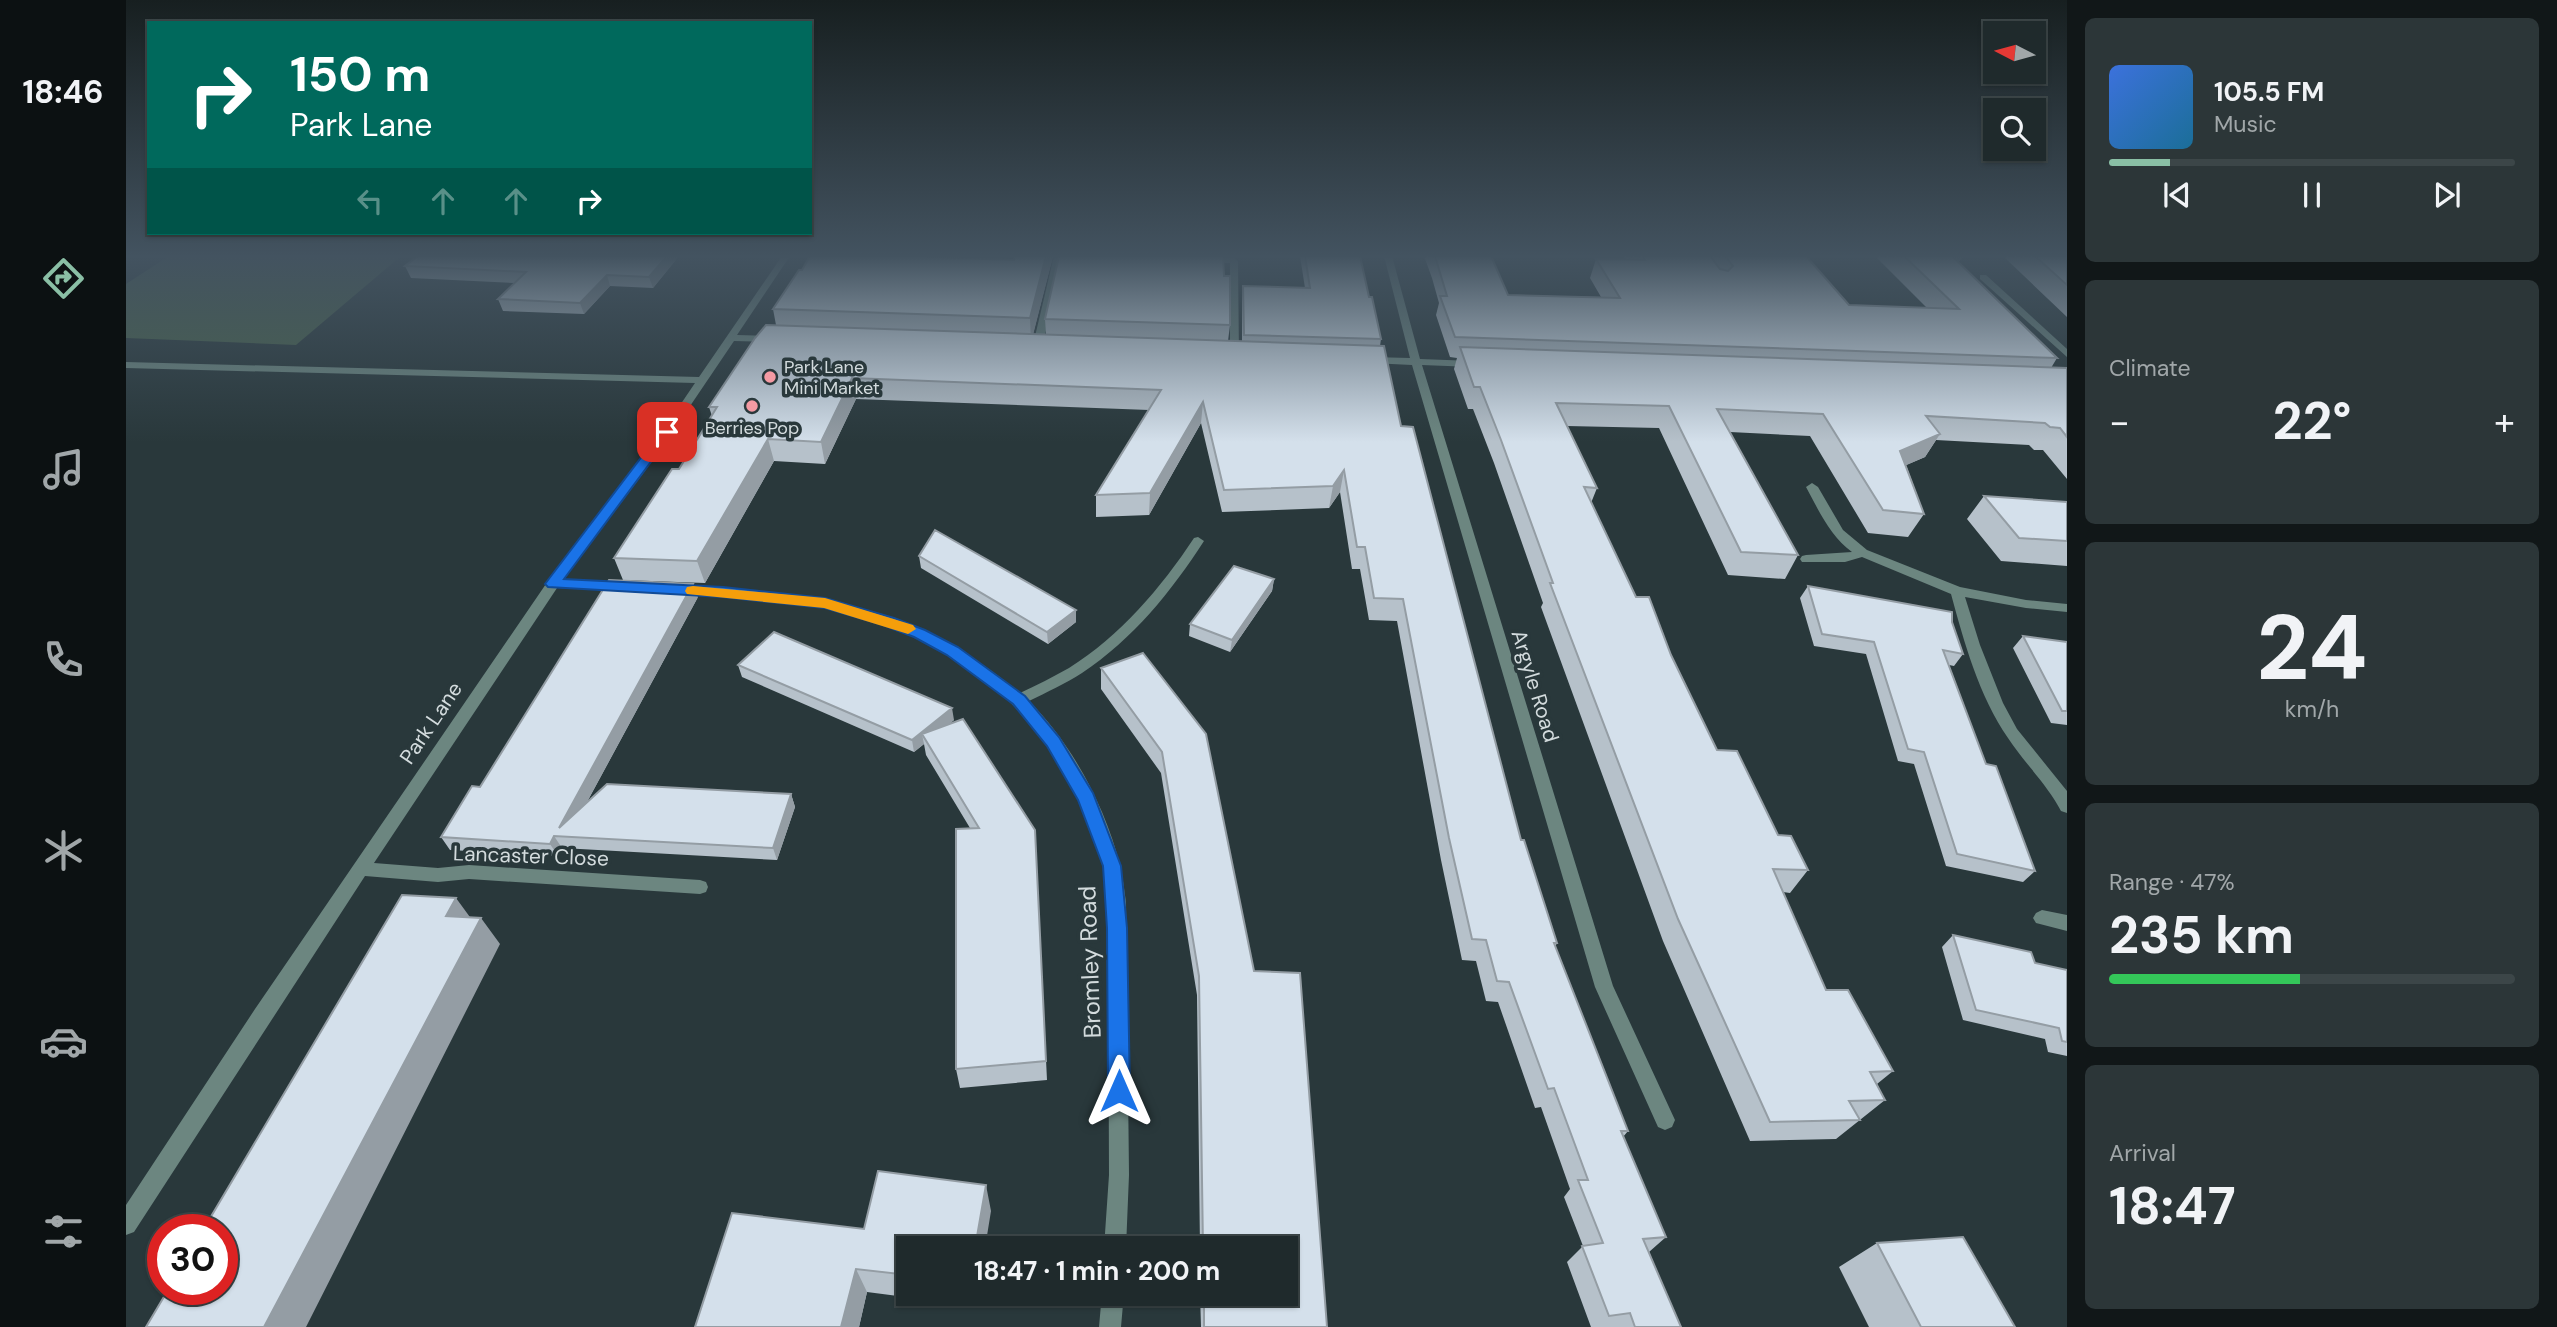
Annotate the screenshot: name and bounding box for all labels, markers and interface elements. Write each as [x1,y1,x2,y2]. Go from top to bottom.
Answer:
north arrow [1983,21,2046,84]
map controls [1983,21,2046,161]
text: 150 m [290,42,430,106]
icon: right [175,49,266,140]
text: 18:46 [22,71,104,113]
text: 105.5 FM [2214,75,2324,109]
button: search [1983,98,2046,161]
text: Park Lane [290,104,433,146]
text: Music [2214,109,2277,139]
icon: previous [2158,176,2196,214]
icon: pause [2293,176,2331,214]
icon: next [2428,176,2466,214]
icon: left [351,182,389,220]
icon: ahead [424,182,462,220]
icon: ahead [497,182,535,220]
icon: right [570,182,608,220]
icon: directions [39,254,88,303]
text: Climate [2109,353,2191,383]
place label: Park Lane Mini Market [784,355,880,400]
marker: Park Lane Mini Market [762,369,778,385]
text: 22° [2273,387,2351,455]
text: − [2109,397,2130,447]
text: + [2494,397,2515,447]
marker: Berries Pop [744,398,760,414]
pin [637,402,697,462]
icon: arrive [648,413,686,451]
place label: Berries Pop [705,416,799,440]
icon: music [39,445,88,494]
text: 24 [2256,589,2368,707]
street label: Argyle Road [1505,626,1565,746]
icon: phone [39,635,88,684]
street label: Park Lane [393,676,469,770]
text: km/h [2285,694,2339,724]
icon: climate [39,826,88,875]
street label: Lancaster Close [453,839,609,873]
text: Range · 47% [2109,867,2235,897]
street label: Bromley Road [1071,885,1108,1039]
text: 235 km [2109,901,2294,969]
icon: car [39,1017,88,1066]
position arrow [1082,1054,1156,1128]
text: Arrival [2109,1138,2176,1168]
text: 18:47 [2109,1172,2236,1240]
icon: filters [39,1207,88,1256]
speed limit sign: 30 [147,1214,238,1305]
text: 18:47 · 1 min · 200 m [974,1254,1220,1288]

